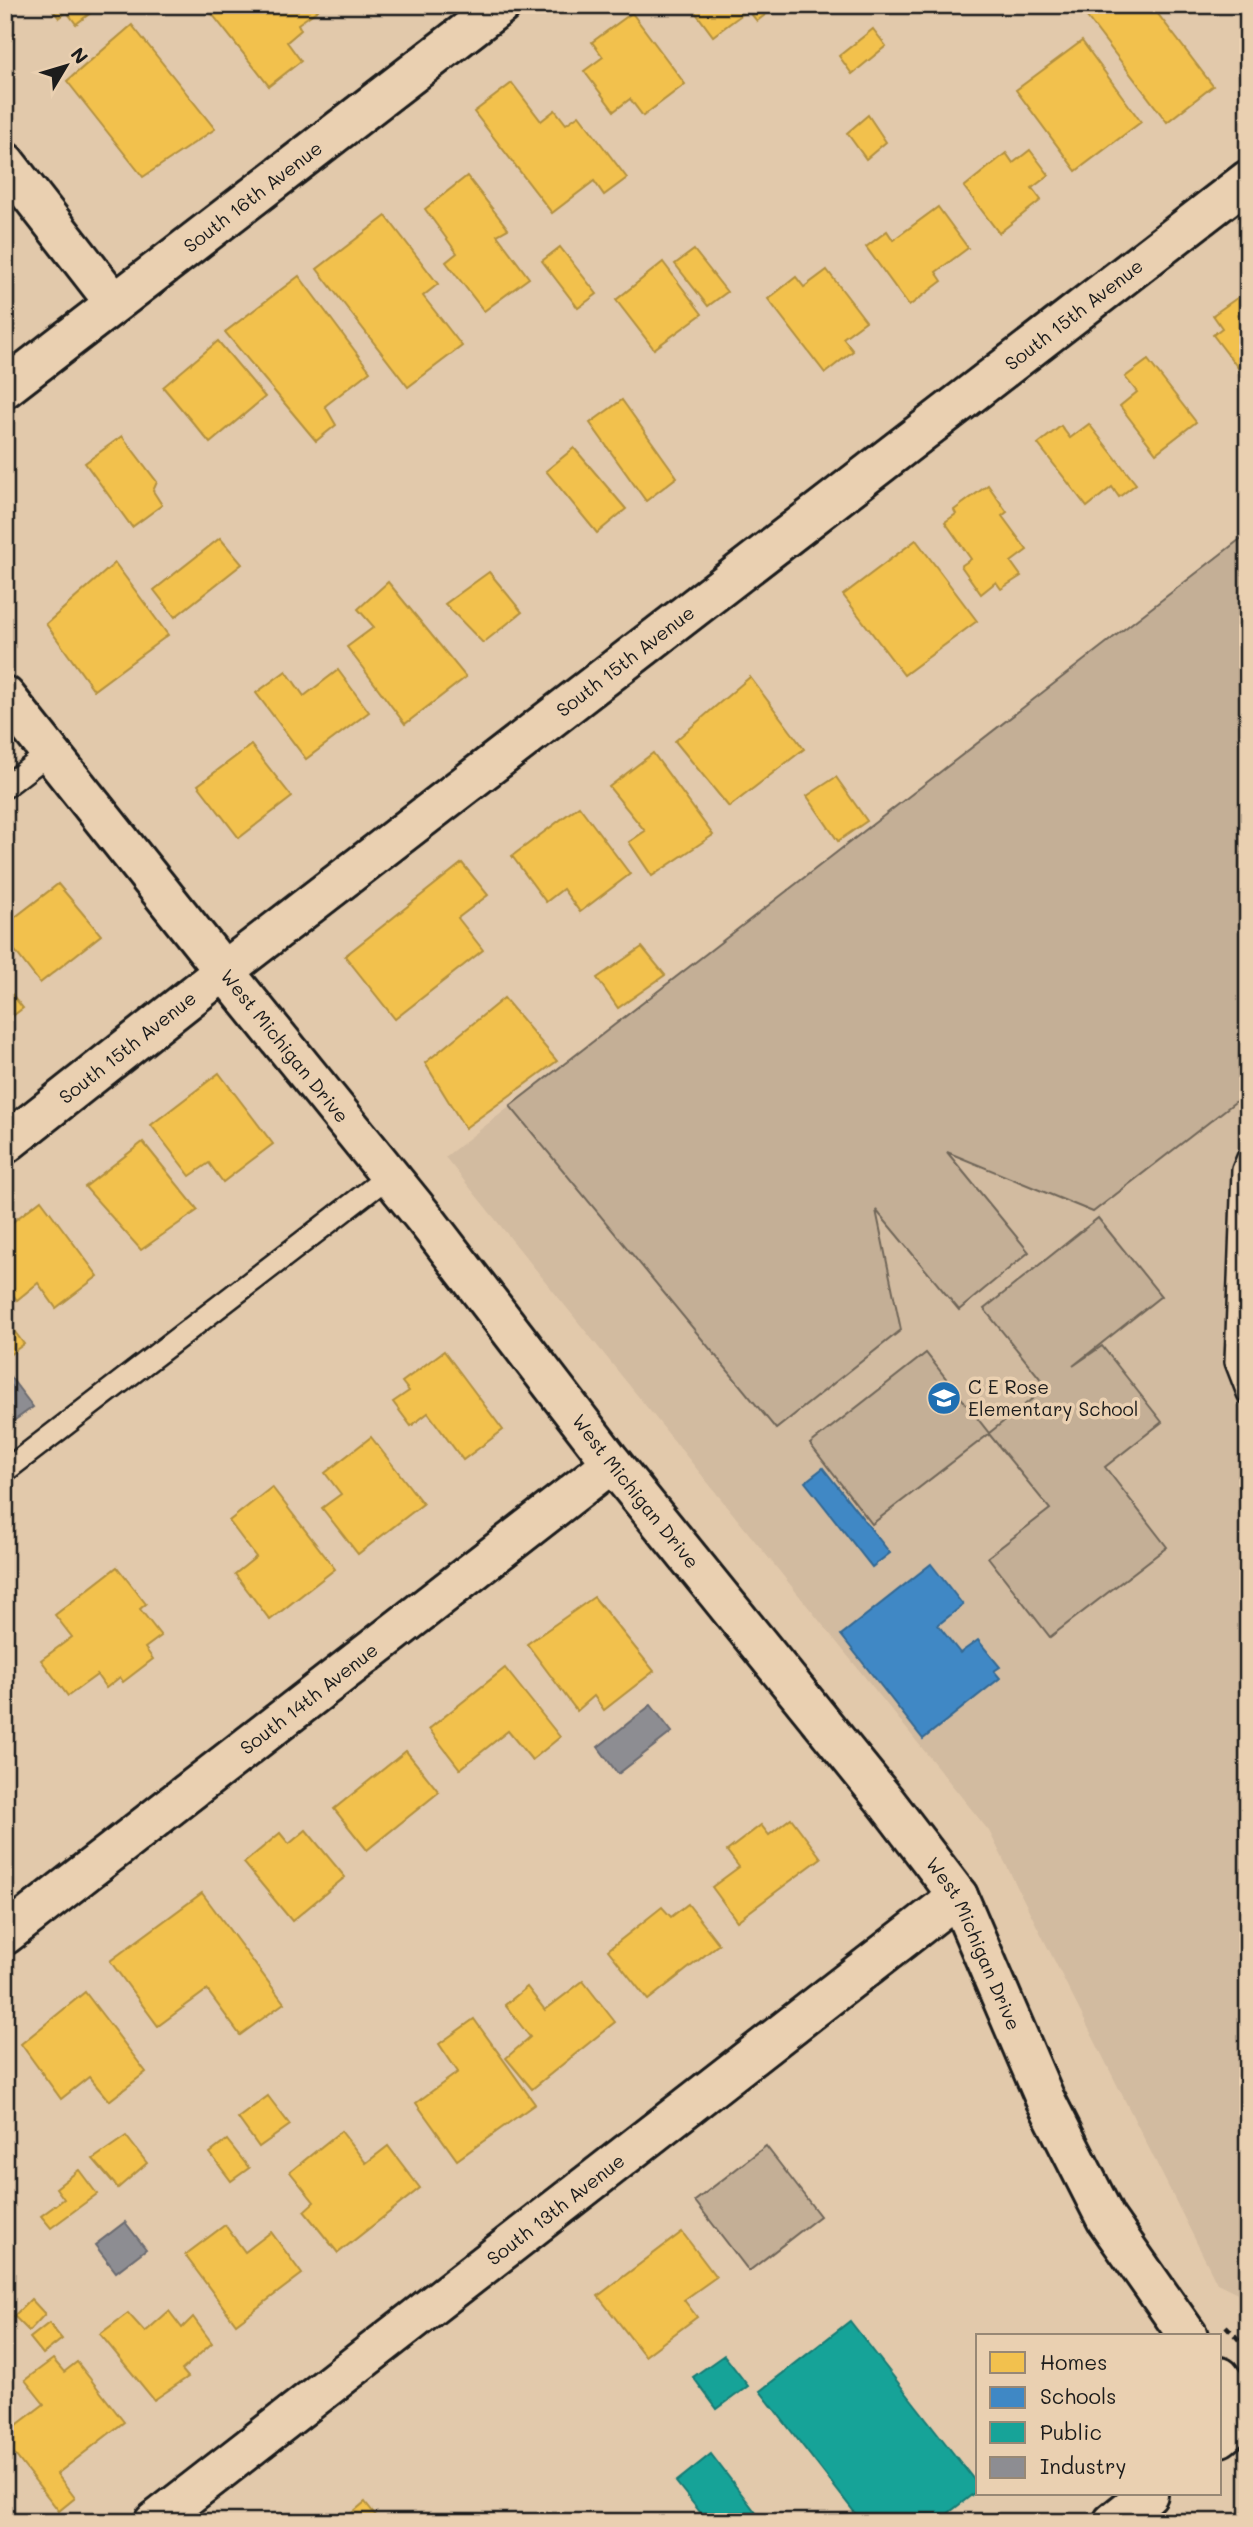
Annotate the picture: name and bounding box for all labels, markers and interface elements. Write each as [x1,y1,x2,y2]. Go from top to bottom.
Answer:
north arrow [32,32,102,102]
text: N [66,42,94,69]
street label: South 16th Avenue [178,135,327,258]
street label: South 15th Avenue [999,253,1148,375]
street label: South 15th Avenue [551,599,699,722]
street label: West Michigan Drive [215,964,355,1128]
street label: South 15th Avenue [53,985,201,1109]
place label: C E Rose Elementary School [968,1374,1138,1421]
school or university icon: C E Rose Elementary School [925,1379,963,1417]
street label: West Michigan Drive [567,1409,705,1573]
street label: South 14th Avenue [235,1637,383,1760]
street label: West Michigan Drive [921,1852,1027,2034]
street label: South 13th Avenue [481,2147,629,2270]
legend [976,2334,1222,2496]
text: Homes [1040,2348,1107,2375]
text: Schools [1040,2382,1116,2409]
text: Public [1040,2418,1102,2445]
text: Industry [1040,2452,1127,2479]

